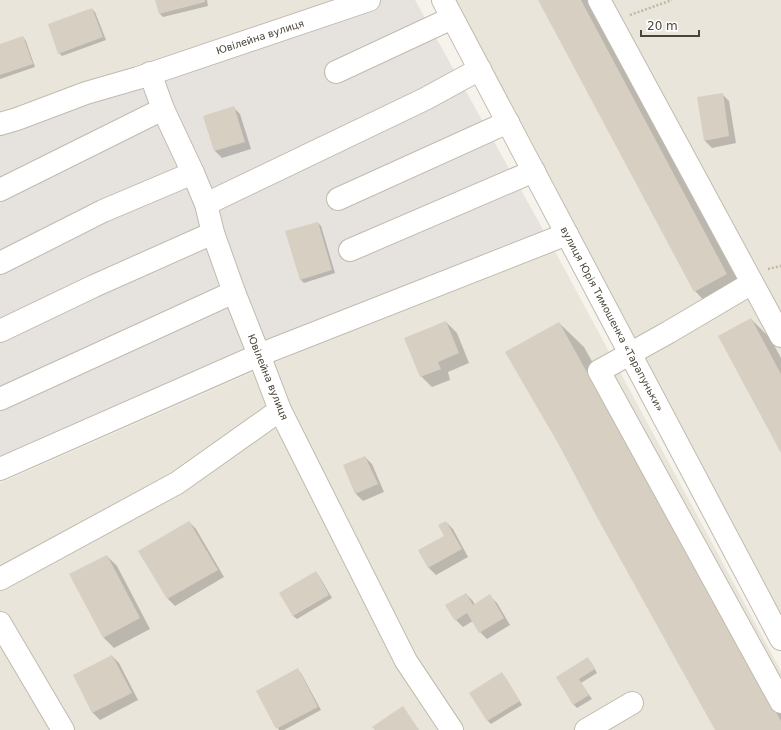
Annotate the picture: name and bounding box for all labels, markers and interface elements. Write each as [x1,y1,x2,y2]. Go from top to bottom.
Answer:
scale bar [641,12,699,38]
street label: Ювілейна вулиця [215,18,305,56]
text: 20 m [647,19,678,33]
street label: вулиця Юрія Тимошенка «Тарапуньки» [558,225,666,413]
street label: Ювілейна вулиця [246,332,290,422]

